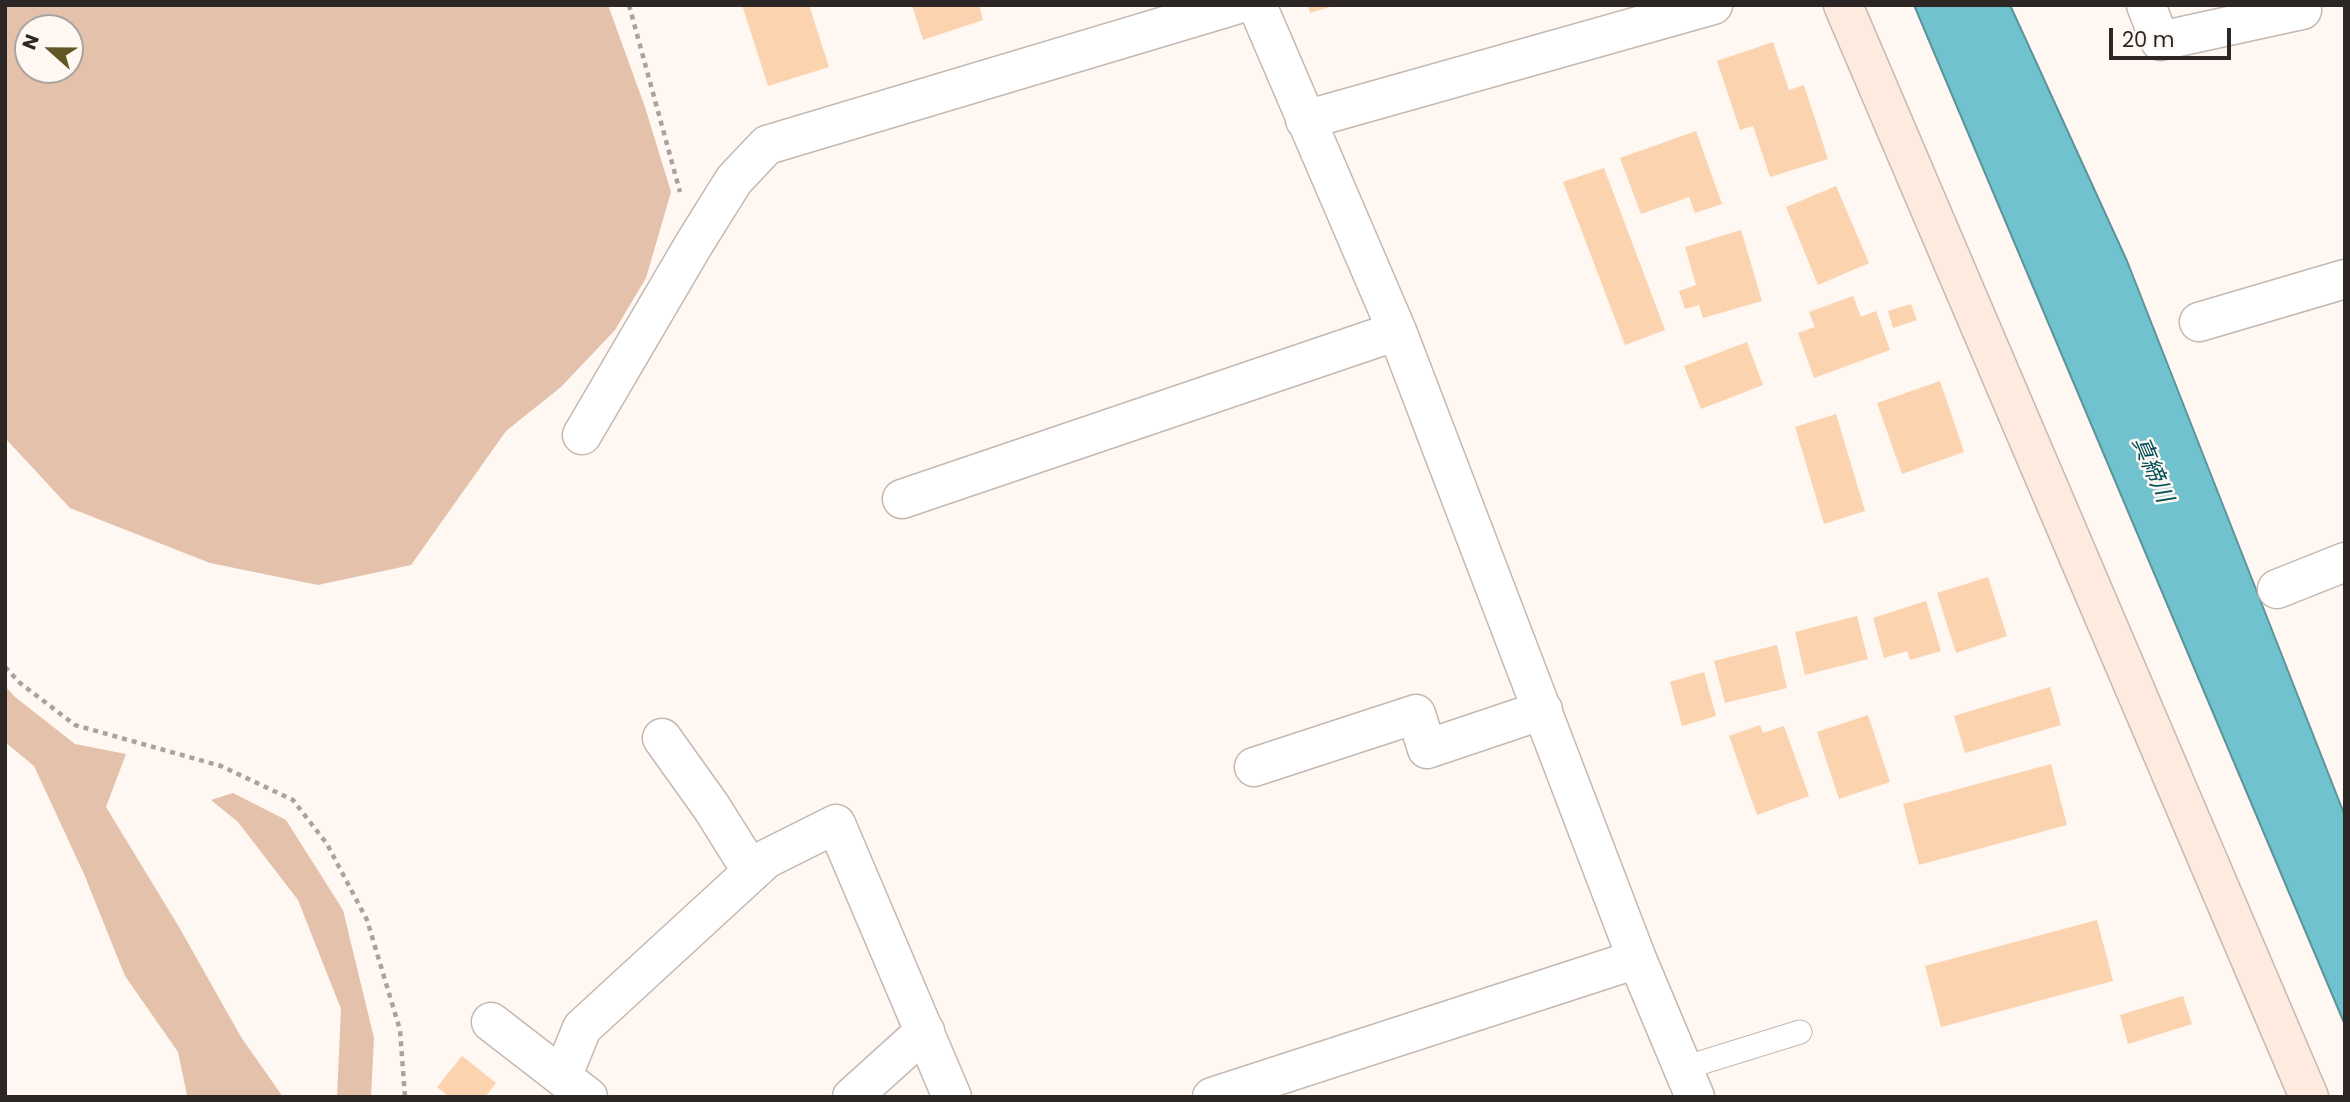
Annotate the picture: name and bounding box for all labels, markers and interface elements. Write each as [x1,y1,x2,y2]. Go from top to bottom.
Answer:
north arrow [14,14,84,84]
scale bar [2112,14,2234,58]
text: 20 m [2122,25,2175,54]
text: N [16,31,46,54]
water label: 真締川 [2125,433,2177,507]

